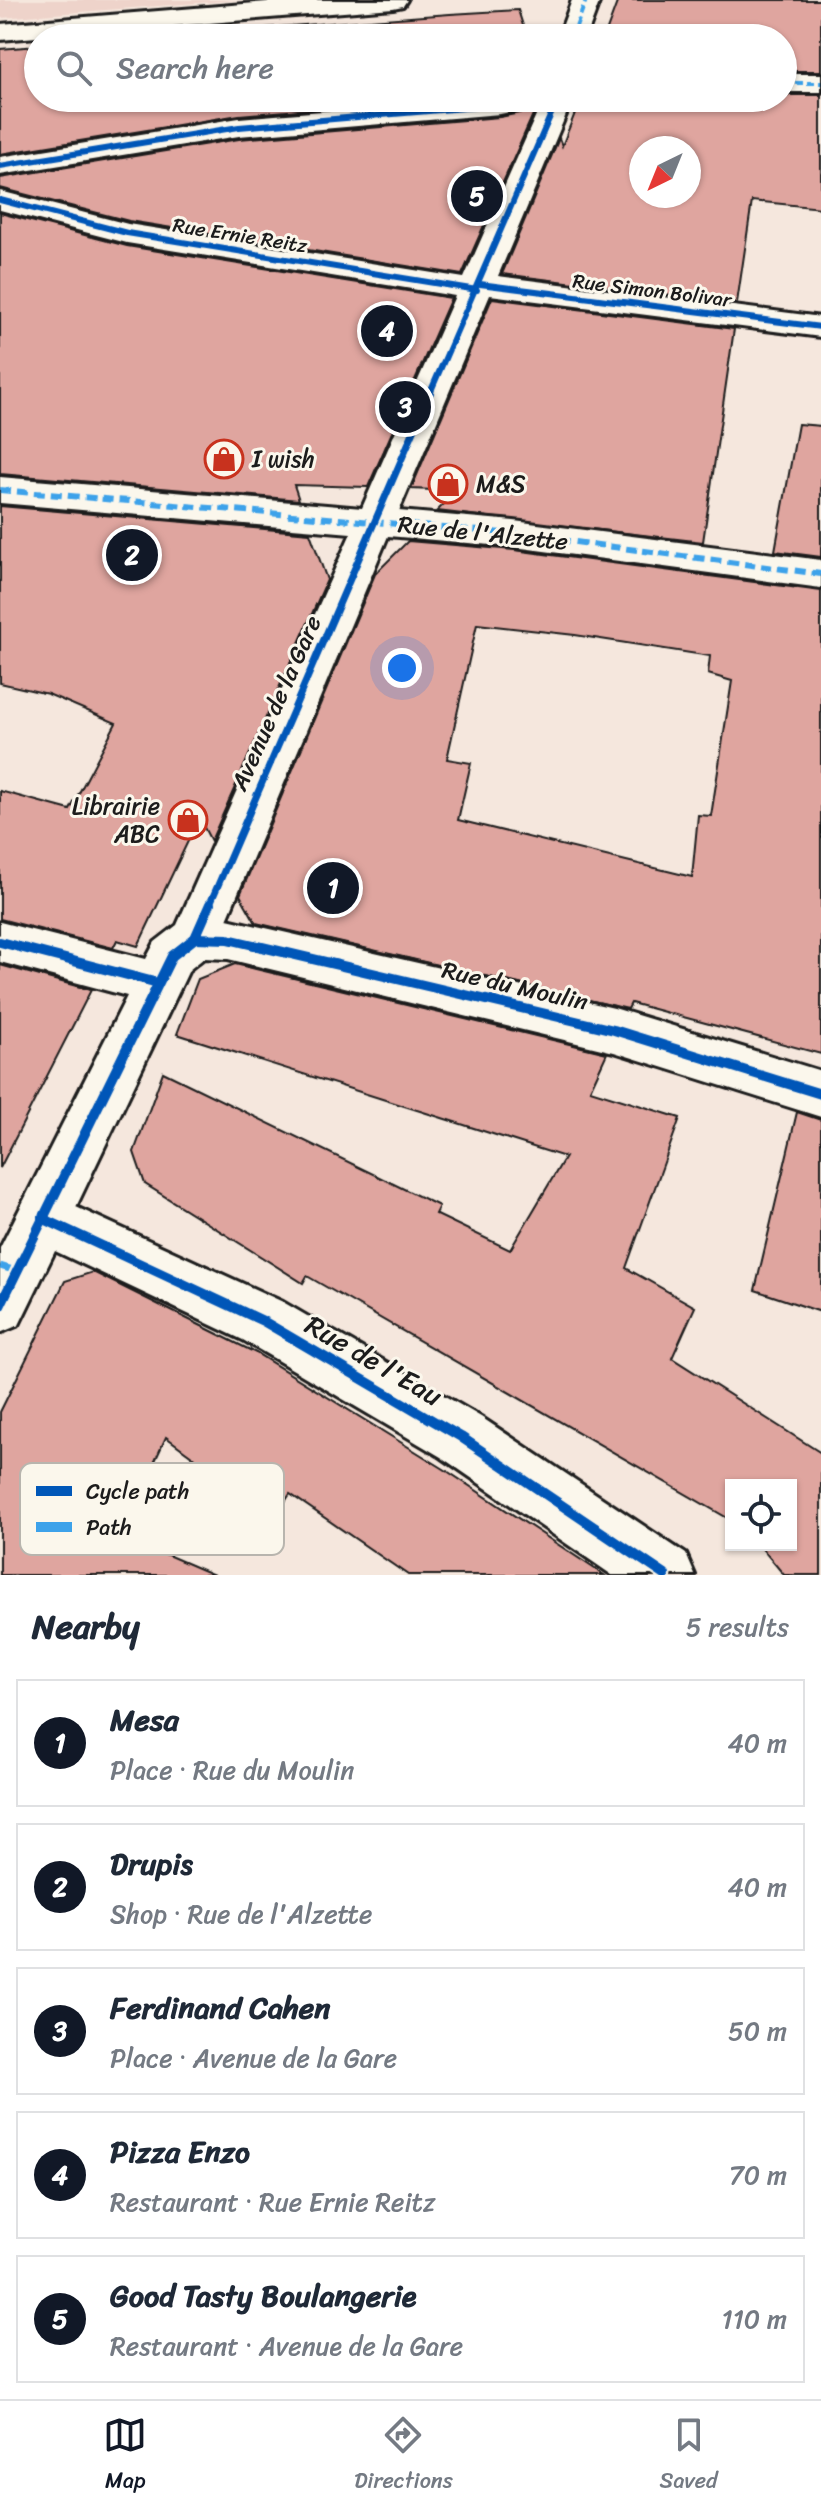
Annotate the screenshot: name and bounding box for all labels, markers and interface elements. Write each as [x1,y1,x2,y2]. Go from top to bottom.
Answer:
search box [24,24,797,112]
text: Search here [116,41,274,95]
icon: search [52,46,96,90]
north arrow [629,136,701,208]
pin: 5 [451,166,503,226]
street label: Rue Ernie Reitz [170,208,310,263]
street label: Rue Simon Bolivar [571,263,735,318]
pin: 4 [361,301,413,361]
pin: 3 [379,377,431,437]
shop icon: I wish [203,438,245,480]
place label: I wish [251,438,315,480]
shop icon: M&S [427,463,469,505]
place label: M&S [476,463,526,505]
street label: Rue de l'Alzette [396,503,570,563]
pin: 2 [106,525,158,585]
street label: Avenue de la Gare [218,608,333,799]
your location [382,648,422,688]
place label: Librairie ABC [72,785,160,855]
shop icon: Librairie ABC [167,799,209,841]
pin: 1 [307,858,359,918]
street label: Rue du Moulin [438,949,592,1023]
street label: Rue de l'Eau [296,1301,452,1420]
legend [20,1463,284,1555]
text: Cycle path [86,1472,189,1511]
map controls [725,1479,797,1551]
button: locate [725,1479,797,1551]
text: Path [86,1508,132,1547]
text: Nearby [32,1597,140,1657]
text: 5 results [686,1604,789,1650]
text: Mesa [110,1693,179,1747]
text: 1 [54,1720,66,1766]
text: 40 m [728,1720,787,1766]
text: Place · Rue du Moulin [110,1747,354,1793]
text: Drupis [110,1837,193,1891]
text: 2 [52,1864,68,1910]
text: 40 m [728,1864,787,1910]
text: Shop · Rue de l'Alzette [110,1891,372,1937]
text: Ferdinand Cahen [110,1981,330,2035]
text: 3 [53,2008,67,2054]
text: 50 m [728,2008,787,2054]
text: Place · Avenue de la Gare [110,2035,397,2081]
text: Pizza Enzo [110,2125,250,2179]
text: 4 [52,2152,68,2198]
text: 70 m [729,2152,787,2198]
text: Restaurant · Rue Ernie Reitz [110,2179,435,2225]
text: Good Tasty Boulangerie [110,2269,416,2323]
text: 5 [52,2296,68,2342]
text: 110 m [722,2296,787,2342]
text: Restaurant · Avenue de la Gare [110,2323,463,2369]
tab: Map [103,2413,147,2500]
tab: Directions [354,2413,453,2500]
tab: Saved [660,2413,718,2500]

